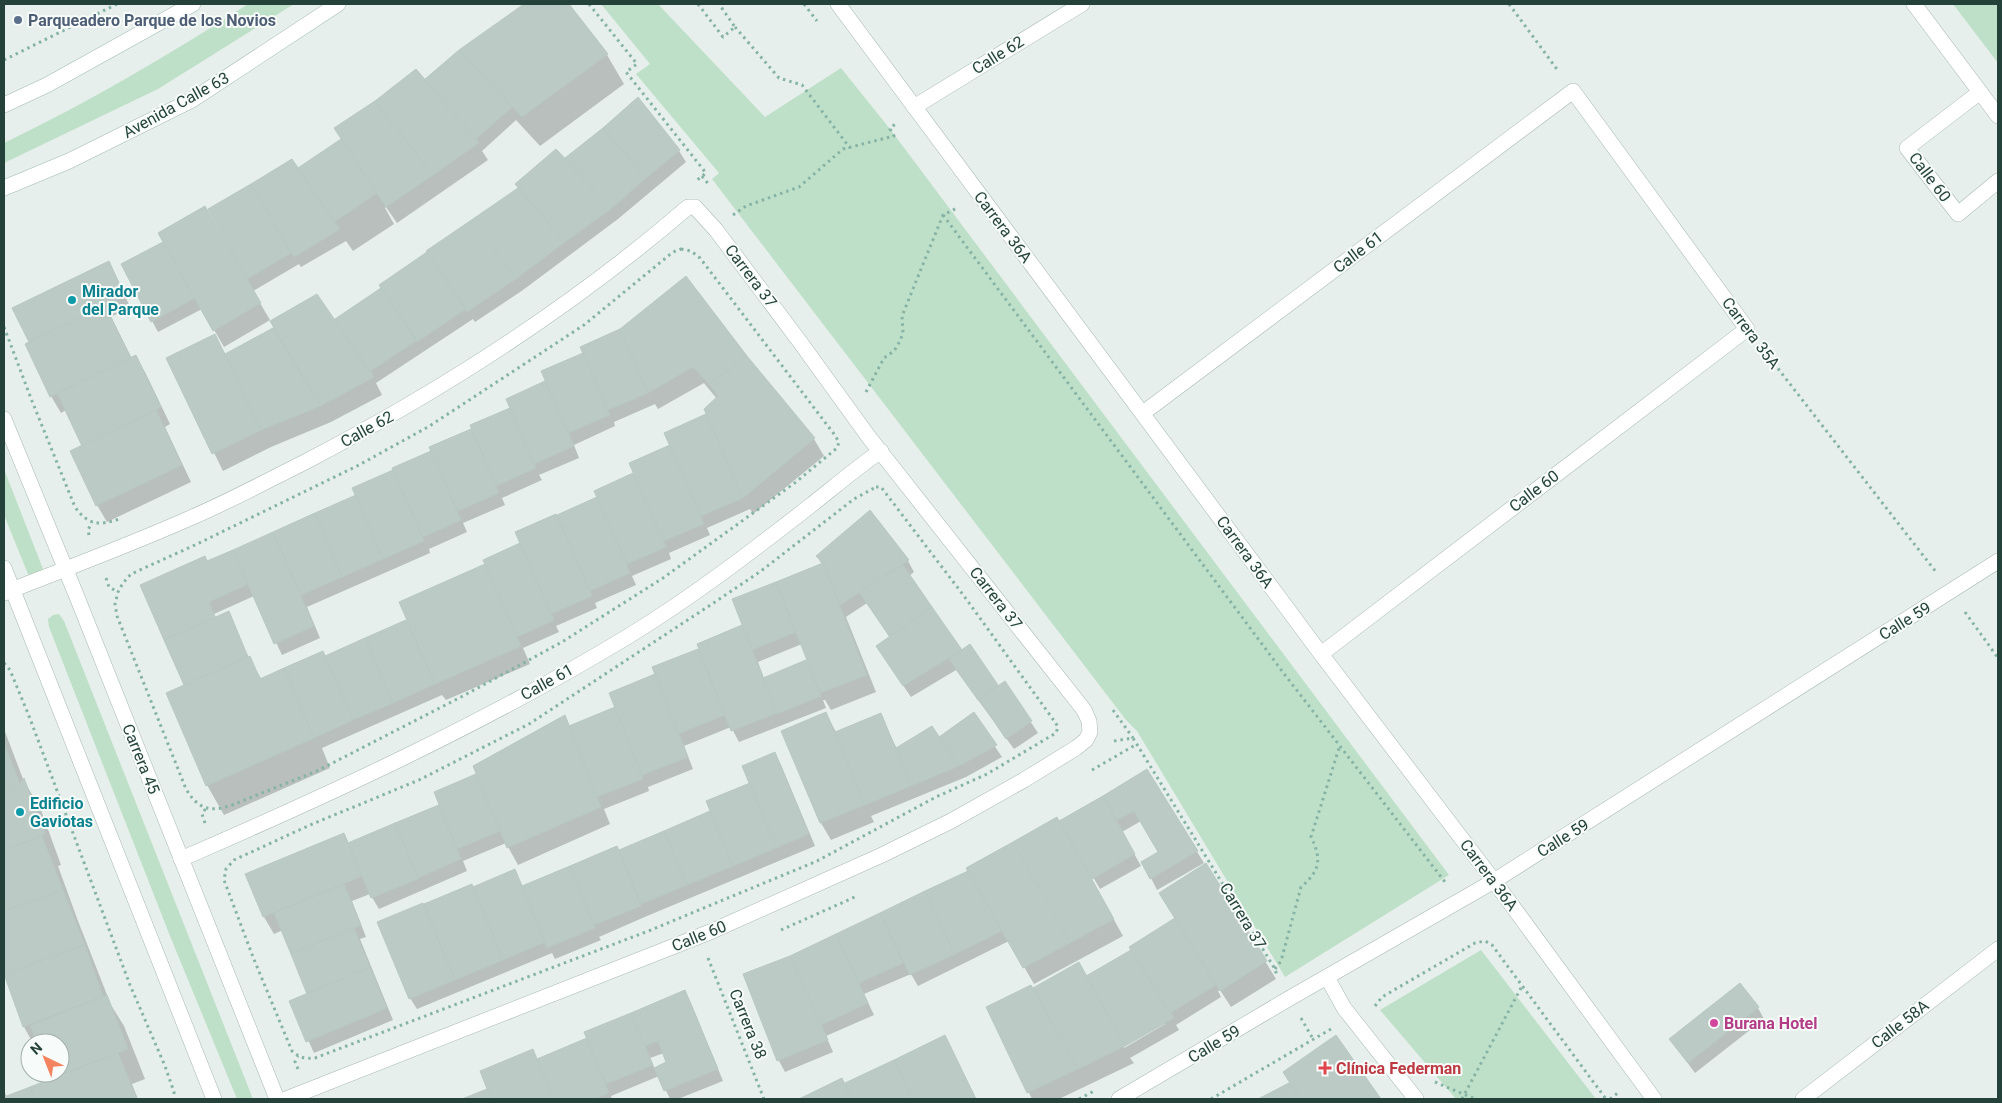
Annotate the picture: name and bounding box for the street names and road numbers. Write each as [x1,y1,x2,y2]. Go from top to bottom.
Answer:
street label: Calle 62 [969,32,1027,78]
street label: Avenida Calle 63 [120,68,232,142]
street label: Calle 60 [1905,148,1955,206]
street label: Carrera 36A [970,188,1036,267]
street label: Calle 61 [1329,227,1387,277]
street label: Carrera 37 [721,241,781,311]
street label: Carrera 35A [1718,294,1784,373]
street label: Calle 62 [337,407,397,451]
street label: Calle 60 [1505,466,1563,516]
street label: Carrera 36A [1212,512,1278,592]
street label: Carrera 37 [966,563,1026,633]
street label: Calle 59 [1876,598,1934,644]
street label: Calle 61 [517,660,577,704]
street label: Carrera 45 [118,721,164,797]
street label: Calle 59 [1534,815,1592,861]
street label: Carrera 36A [1456,836,1522,915]
street label: Carrera 37 [1216,879,1270,953]
street label: Calle 60 [669,916,729,956]
street label: Carrera 38 [725,986,771,1062]
street label: Calle 58A [1867,995,1933,1052]
street label: Calle 59 [1185,1021,1243,1067]

